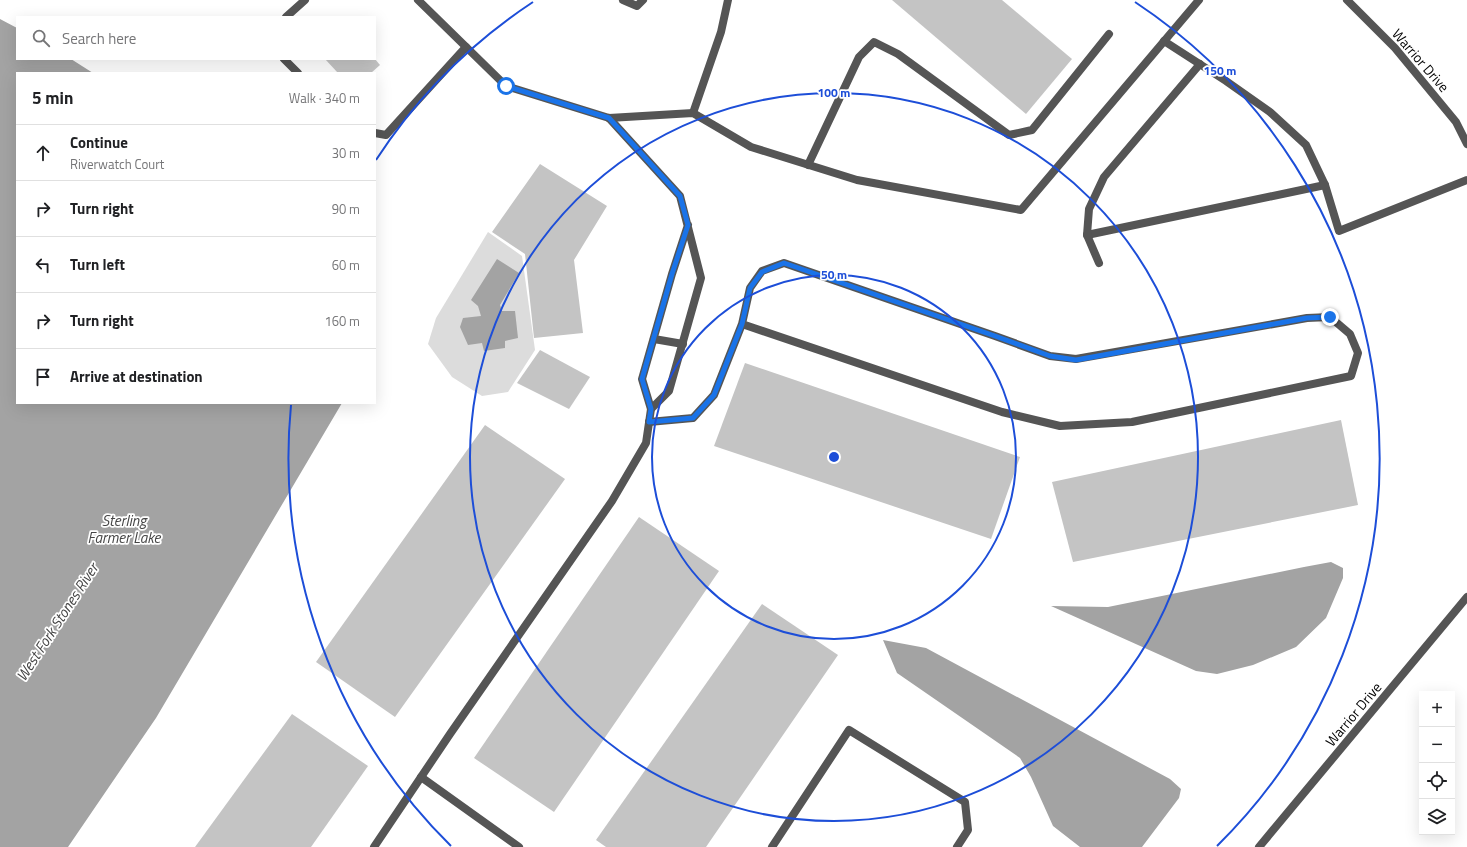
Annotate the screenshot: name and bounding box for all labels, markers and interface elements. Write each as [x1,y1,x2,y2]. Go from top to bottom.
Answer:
search box [16,16,376,60]
street label: Warrior Drive [1388,24,1454,96]
icon: search [30,27,52,49]
text: Search here [62,27,136,50]
text: 150 m [1204,61,1236,80]
route start [497,77,515,95]
text: 100 m [818,83,850,102]
text: 5 min [32,85,73,111]
text: Walk · 340 m [289,88,360,108]
text: Continue [70,131,128,154]
icon: ahead [32,142,54,164]
text: 30 m [332,143,360,163]
text: Riverwatch Court [70,154,164,174]
text: Turn right [70,197,134,220]
icon: right [32,198,54,220]
text: 90 m [332,199,360,219]
text: Turn left [70,253,125,276]
icon: left [32,254,54,276]
text: 60 m [332,255,360,275]
text: 50 m [821,265,847,284]
route end [1321,308,1339,326]
text: Turn right [70,309,134,332]
icon: right [32,310,54,332]
text: 160 m [324,311,360,331]
text: Arrive at destination [70,365,203,388]
icon: arrive [32,366,54,388]
centre of rings [827,450,841,464]
water label: Sterling Farmer Lake [87,509,162,549]
water label: West Fork Stones River [10,557,105,685]
street label: Warrior Drive [1320,677,1386,751]
map controls [1419,691,1455,835]
button: + [1419,691,1455,727]
button: − [1419,727,1455,763]
button: locate [1419,763,1455,799]
button: layers [1419,799,1455,835]

